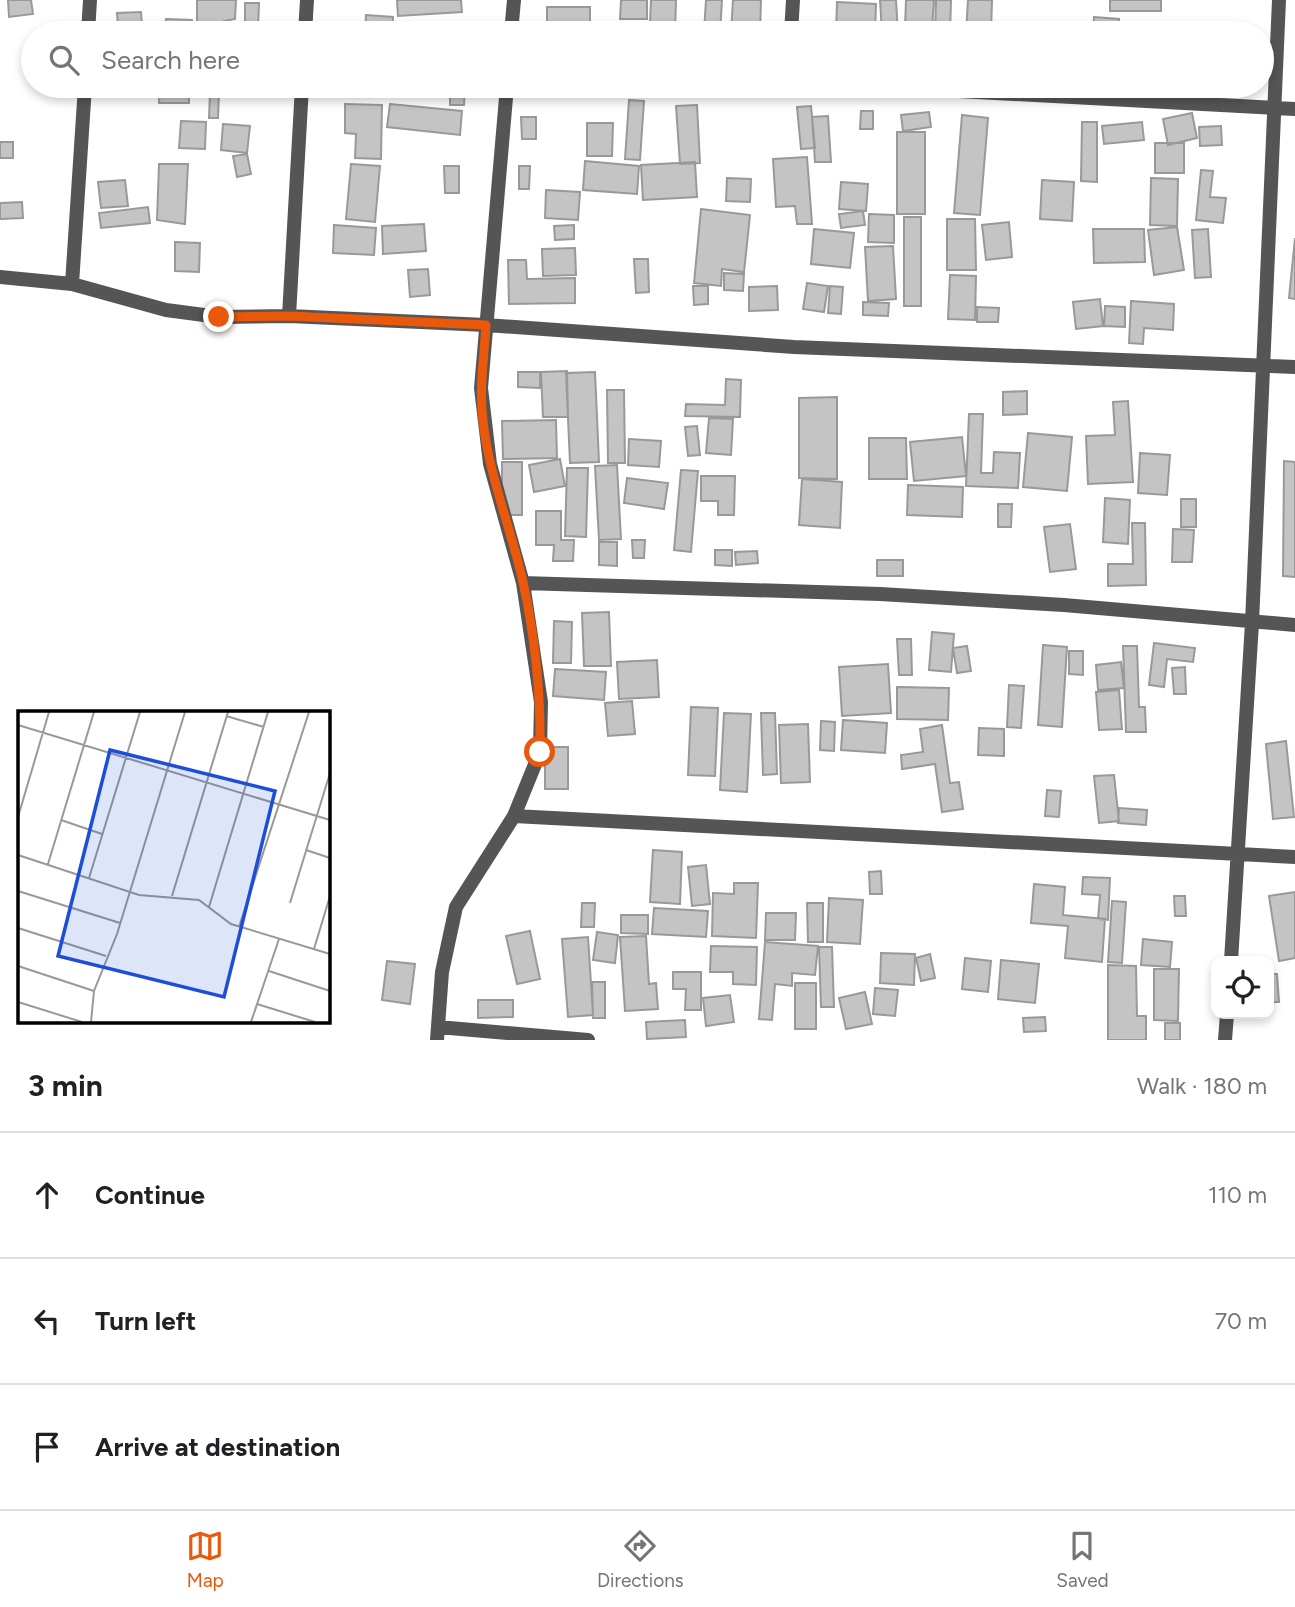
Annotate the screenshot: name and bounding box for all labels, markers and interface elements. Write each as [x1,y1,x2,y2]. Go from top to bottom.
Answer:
search box [21,21,1274,98]
icon: search [45,41,83,79]
text: Search here [101,44,240,76]
route end [203,301,234,332]
inset map [18,711,329,1023]
route start [524,736,555,767]
map controls [1211,956,1274,1019]
button: locate [1211,956,1274,1019]
text: 3 min [28,1067,103,1104]
text: Walk · 180 m [1137,1072,1267,1100]
icon: ahead [28,1176,66,1214]
text: Continue [95,1179,205,1211]
text: 110 m [1208,1181,1267,1209]
icon: left [28,1302,66,1340]
text: Turn left [95,1305,196,1337]
text: 70 m [1215,1307,1267,1335]
icon: arrive [28,1428,66,1466]
text: Arrive at destination [95,1431,340,1463]
tab: Map [186,1527,224,1592]
tab: Directions [597,1527,684,1592]
tab: Saved [1056,1527,1109,1592]

